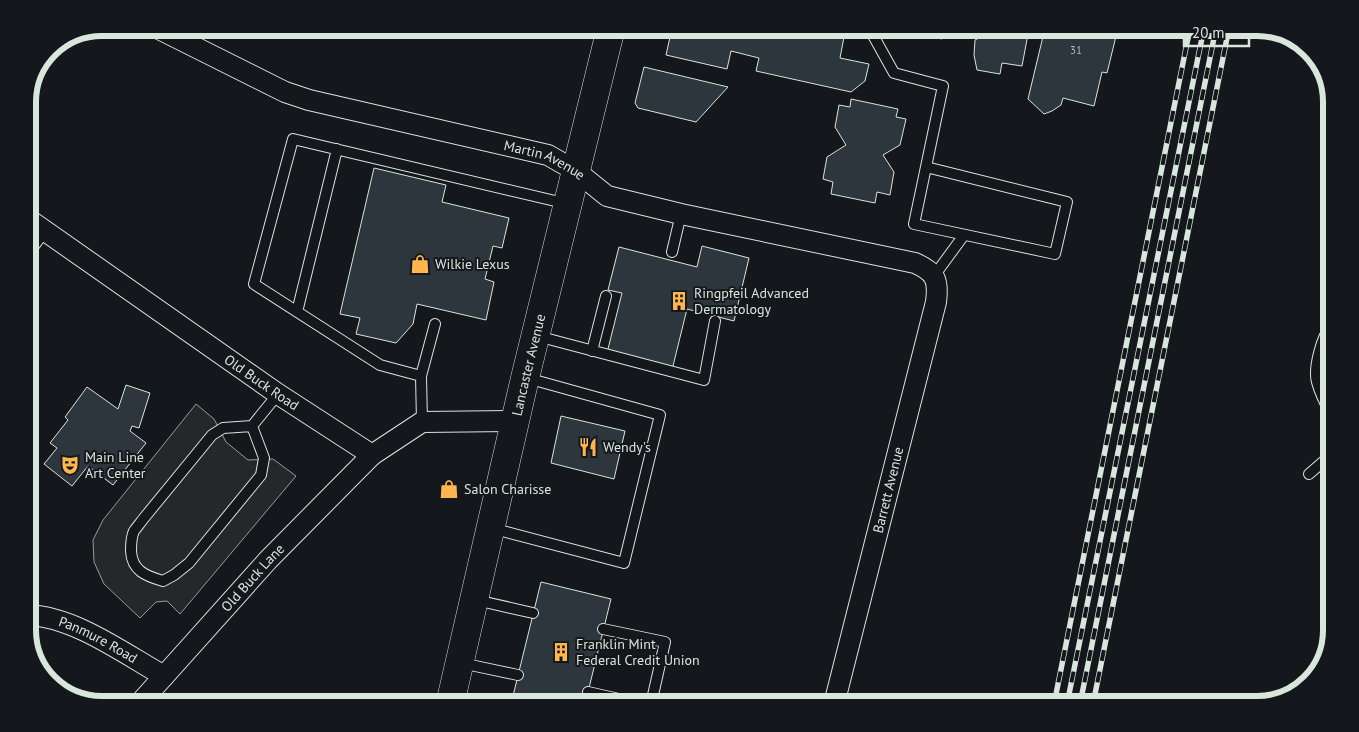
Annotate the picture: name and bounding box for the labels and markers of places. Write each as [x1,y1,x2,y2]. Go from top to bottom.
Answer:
shop icon: Wilkie Lexus [409,253,431,275]
place label: Wilkie Lexus [435,255,510,273]
place label: Ringpfeil Advanced Dermatology [694,284,809,318]
building icon: Ringpfeil Advanced Dermatology [668,290,690,312]
restaurant icon: Wendy's [577,436,599,458]
place label: Wendy's [603,438,651,456]
place label: Main Line Art Center [85,448,146,482]
theatre icon: Main Line Art Center [59,454,81,476]
shop icon: Salon Charisse [438,478,460,500]
place label: Salon Charisse [464,480,551,498]
place label: Franklin Mint Federal Credit Union [576,635,700,669]
building icon: Franklin Mint Federal Credit Union [550,641,572,663]

